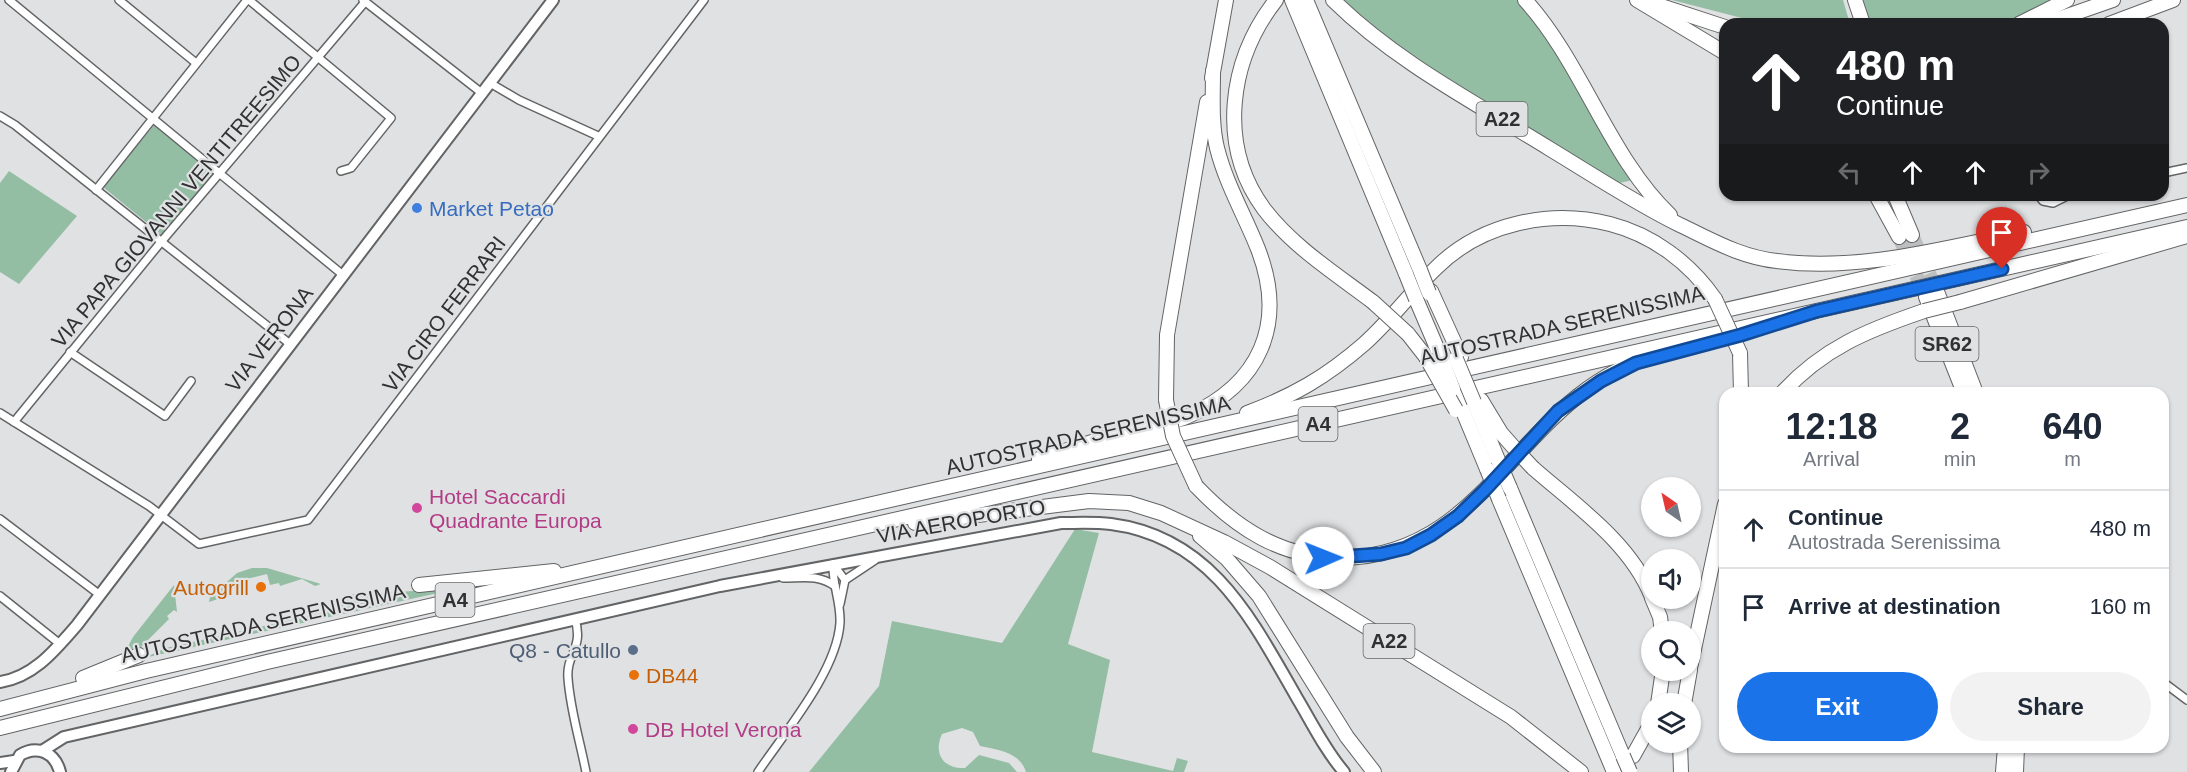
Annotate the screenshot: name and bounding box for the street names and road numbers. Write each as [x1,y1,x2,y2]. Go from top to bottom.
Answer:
street label: VIA PAPA GIOVANNI VENTITREESIMO [47,50,305,352]
road number: A22 [1476,102,1528,136]
street label: VIA CIRO FERRARI [378,232,510,396]
street label: AUTOSTRADA SERENISSIMA [1417,281,1707,369]
street label: VIA VERONA [221,282,317,396]
road number: SR62 [1916,327,1978,361]
street label: AUTOSTRADA SERENISSIMA [943,391,1233,479]
road number: A4 [1298,407,1338,441]
street label: VIA AEROPORTO [875,495,1047,547]
street label: AUTOSTRADA SERENISSIMA [118,579,408,667]
road number: A4 [436,583,474,617]
road number: A22 [1364,624,1414,658]

